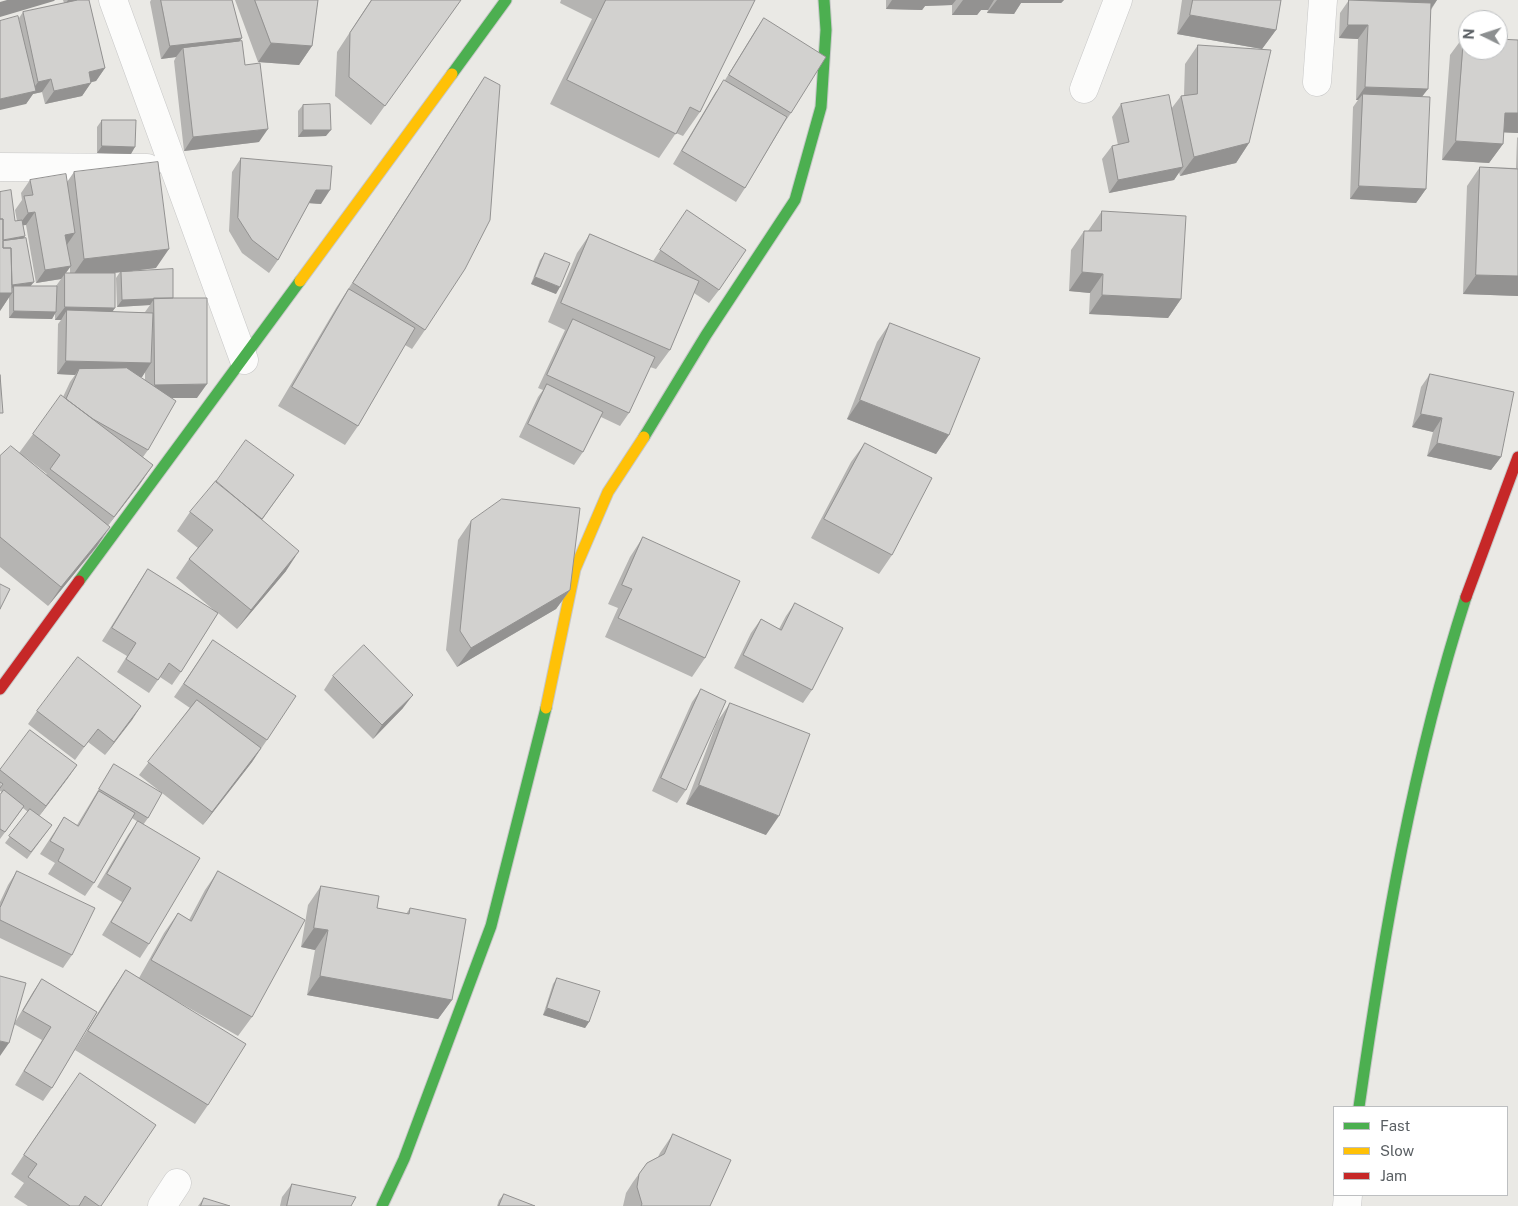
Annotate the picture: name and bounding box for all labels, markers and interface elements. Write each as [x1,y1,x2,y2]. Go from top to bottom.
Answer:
north arrow [1458,10,1508,60]
text: N [1461,28,1477,40]
legend [1333,1106,1508,1196]
text: Fast [1380,1117,1410,1134]
text: Slow [1380,1142,1414,1159]
text: Jam [1380,1167,1407,1184]

